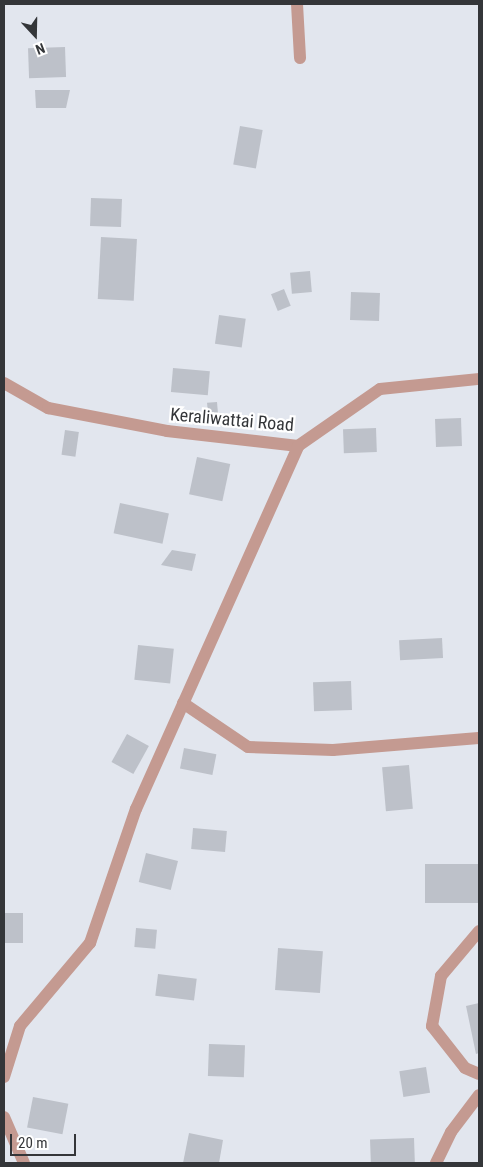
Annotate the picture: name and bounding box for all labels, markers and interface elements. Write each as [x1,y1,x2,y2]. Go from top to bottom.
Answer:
north arrow [10,10,60,60]
text: N [34,40,47,58]
street label: Keraliwattai Road [169,404,295,436]
scale bar [12,1124,79,1156]
text: 20 m [18,1134,48,1152]

